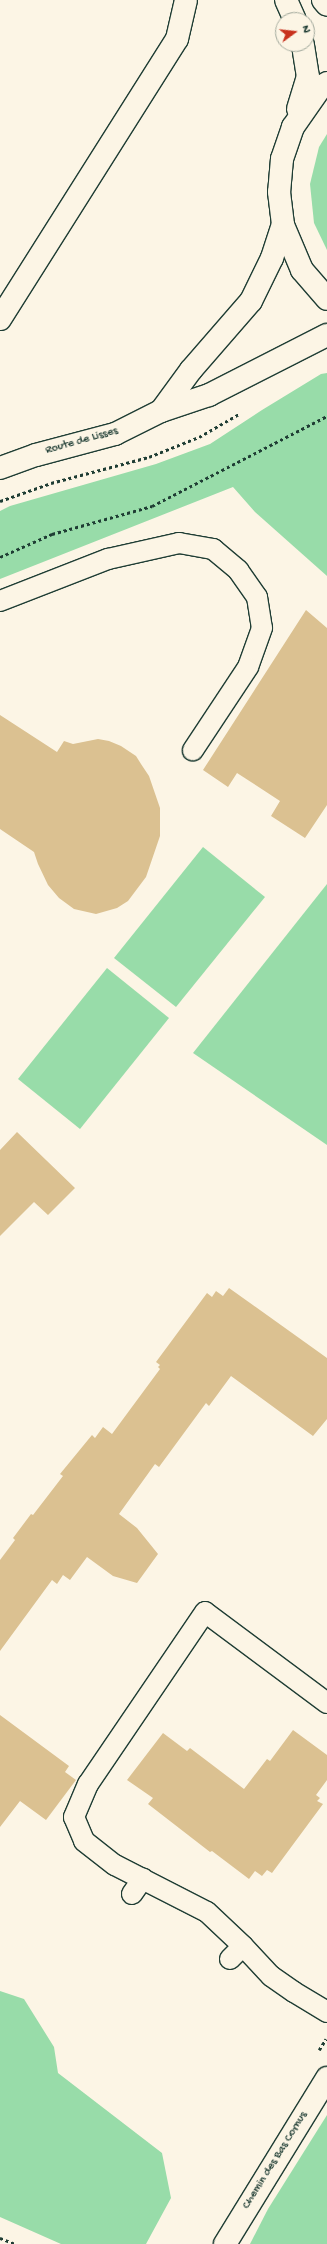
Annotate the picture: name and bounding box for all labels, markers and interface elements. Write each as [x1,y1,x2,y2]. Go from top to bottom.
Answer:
north arrow [275,12,315,52]
text: N [299,24,312,34]
street label: Route de Lisses [44,425,120,459]
street label: Chemin des Bas Cornus [240,2110,312,2212]

